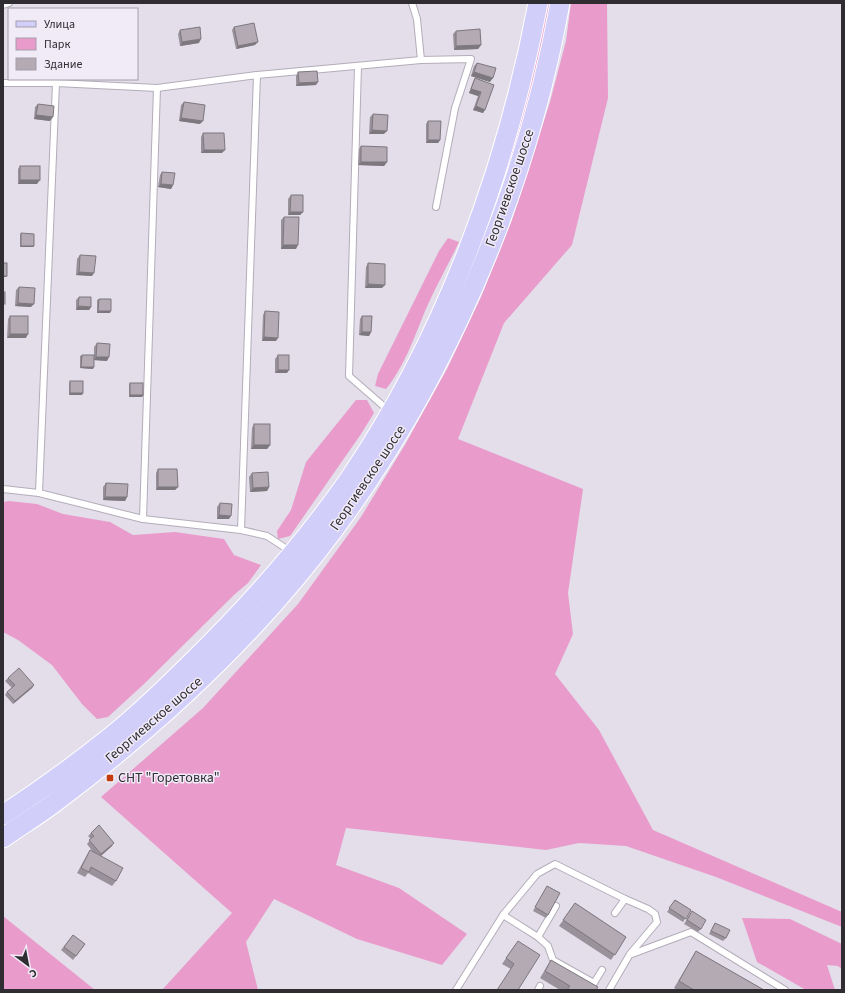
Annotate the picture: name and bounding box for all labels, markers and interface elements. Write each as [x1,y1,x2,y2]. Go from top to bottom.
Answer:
legend [8,8,138,80]
text: Улица [44,16,75,33]
text: Парк [44,36,70,53]
text: Здание [44,56,83,73]
street label: Георгиевское шоссе [481,126,540,249]
street label: Георгиевское шоссе [325,421,411,535]
street label: Георгиевское шоссе [101,672,207,768]
place label: СНТ "Горетовка" [118,768,220,788]
marker: СНТ "Горетовка" [105,773,115,783]
north arrow [8,945,48,985]
text: С [26,965,40,981]

